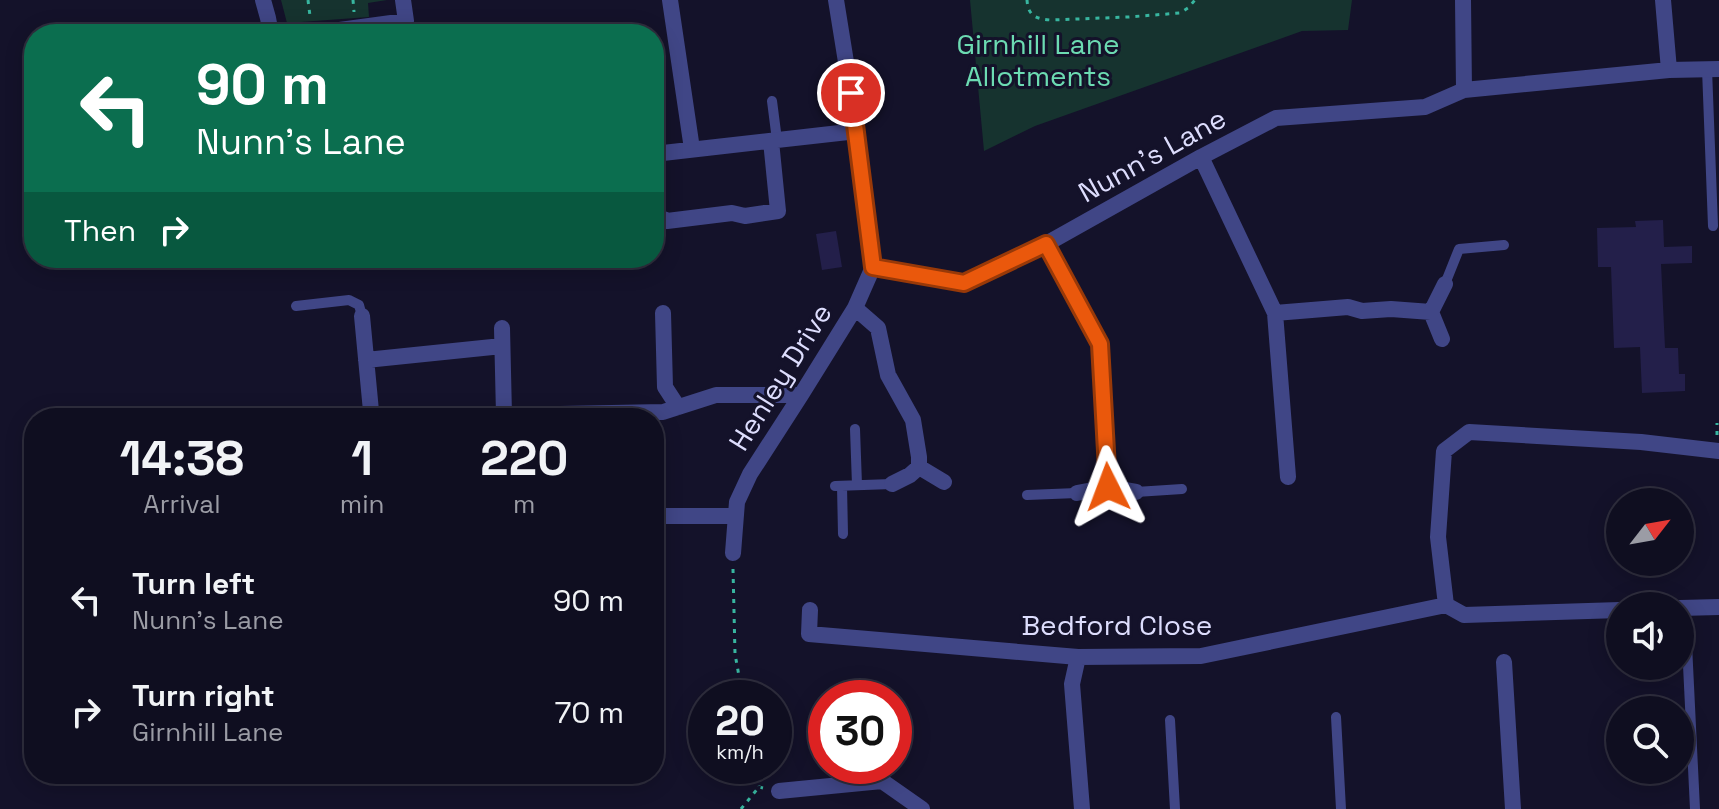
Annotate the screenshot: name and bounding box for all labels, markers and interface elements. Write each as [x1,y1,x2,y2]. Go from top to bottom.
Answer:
park label: Girnhill Lane Allotments [956,26,1120,94]
text: 90 m [196,49,329,120]
icon: left [64,56,168,160]
pin [817,59,885,127]
icon: arrive [829,71,873,115]
street label: Nunn's Lane [1072,100,1232,210]
text: Nunn's Lane [196,119,406,165]
icon: right [152,208,196,252]
text: Then [64,211,136,250]
street label: Henley Drive [720,297,840,457]
text: 14:38 [120,428,244,489]
text: 1 [351,428,373,489]
text: 220 [480,428,568,489]
position arrow [1066,445,1150,529]
text: Arrival [143,487,221,521]
text: min [340,487,385,521]
text: m [513,487,535,521]
north arrow [1606,488,1694,576]
map controls [1606,488,1694,784]
text: Turn left [132,564,255,603]
icon: left [64,578,108,622]
text: 90 m [553,581,624,620]
button: sound [1606,592,1694,680]
text: Nunn's Lane [132,603,284,637]
street label: Bedford Close [1022,607,1212,643]
text: Turn right [132,676,275,715]
speed limit sign: 30 [808,680,912,784]
icon: right [64,690,108,734]
text: 70 m [555,693,624,732]
text: 20 [715,696,765,747]
button: search [1606,696,1694,784]
text: Girnhill Lane [132,715,283,749]
text: km/h [716,739,764,765]

